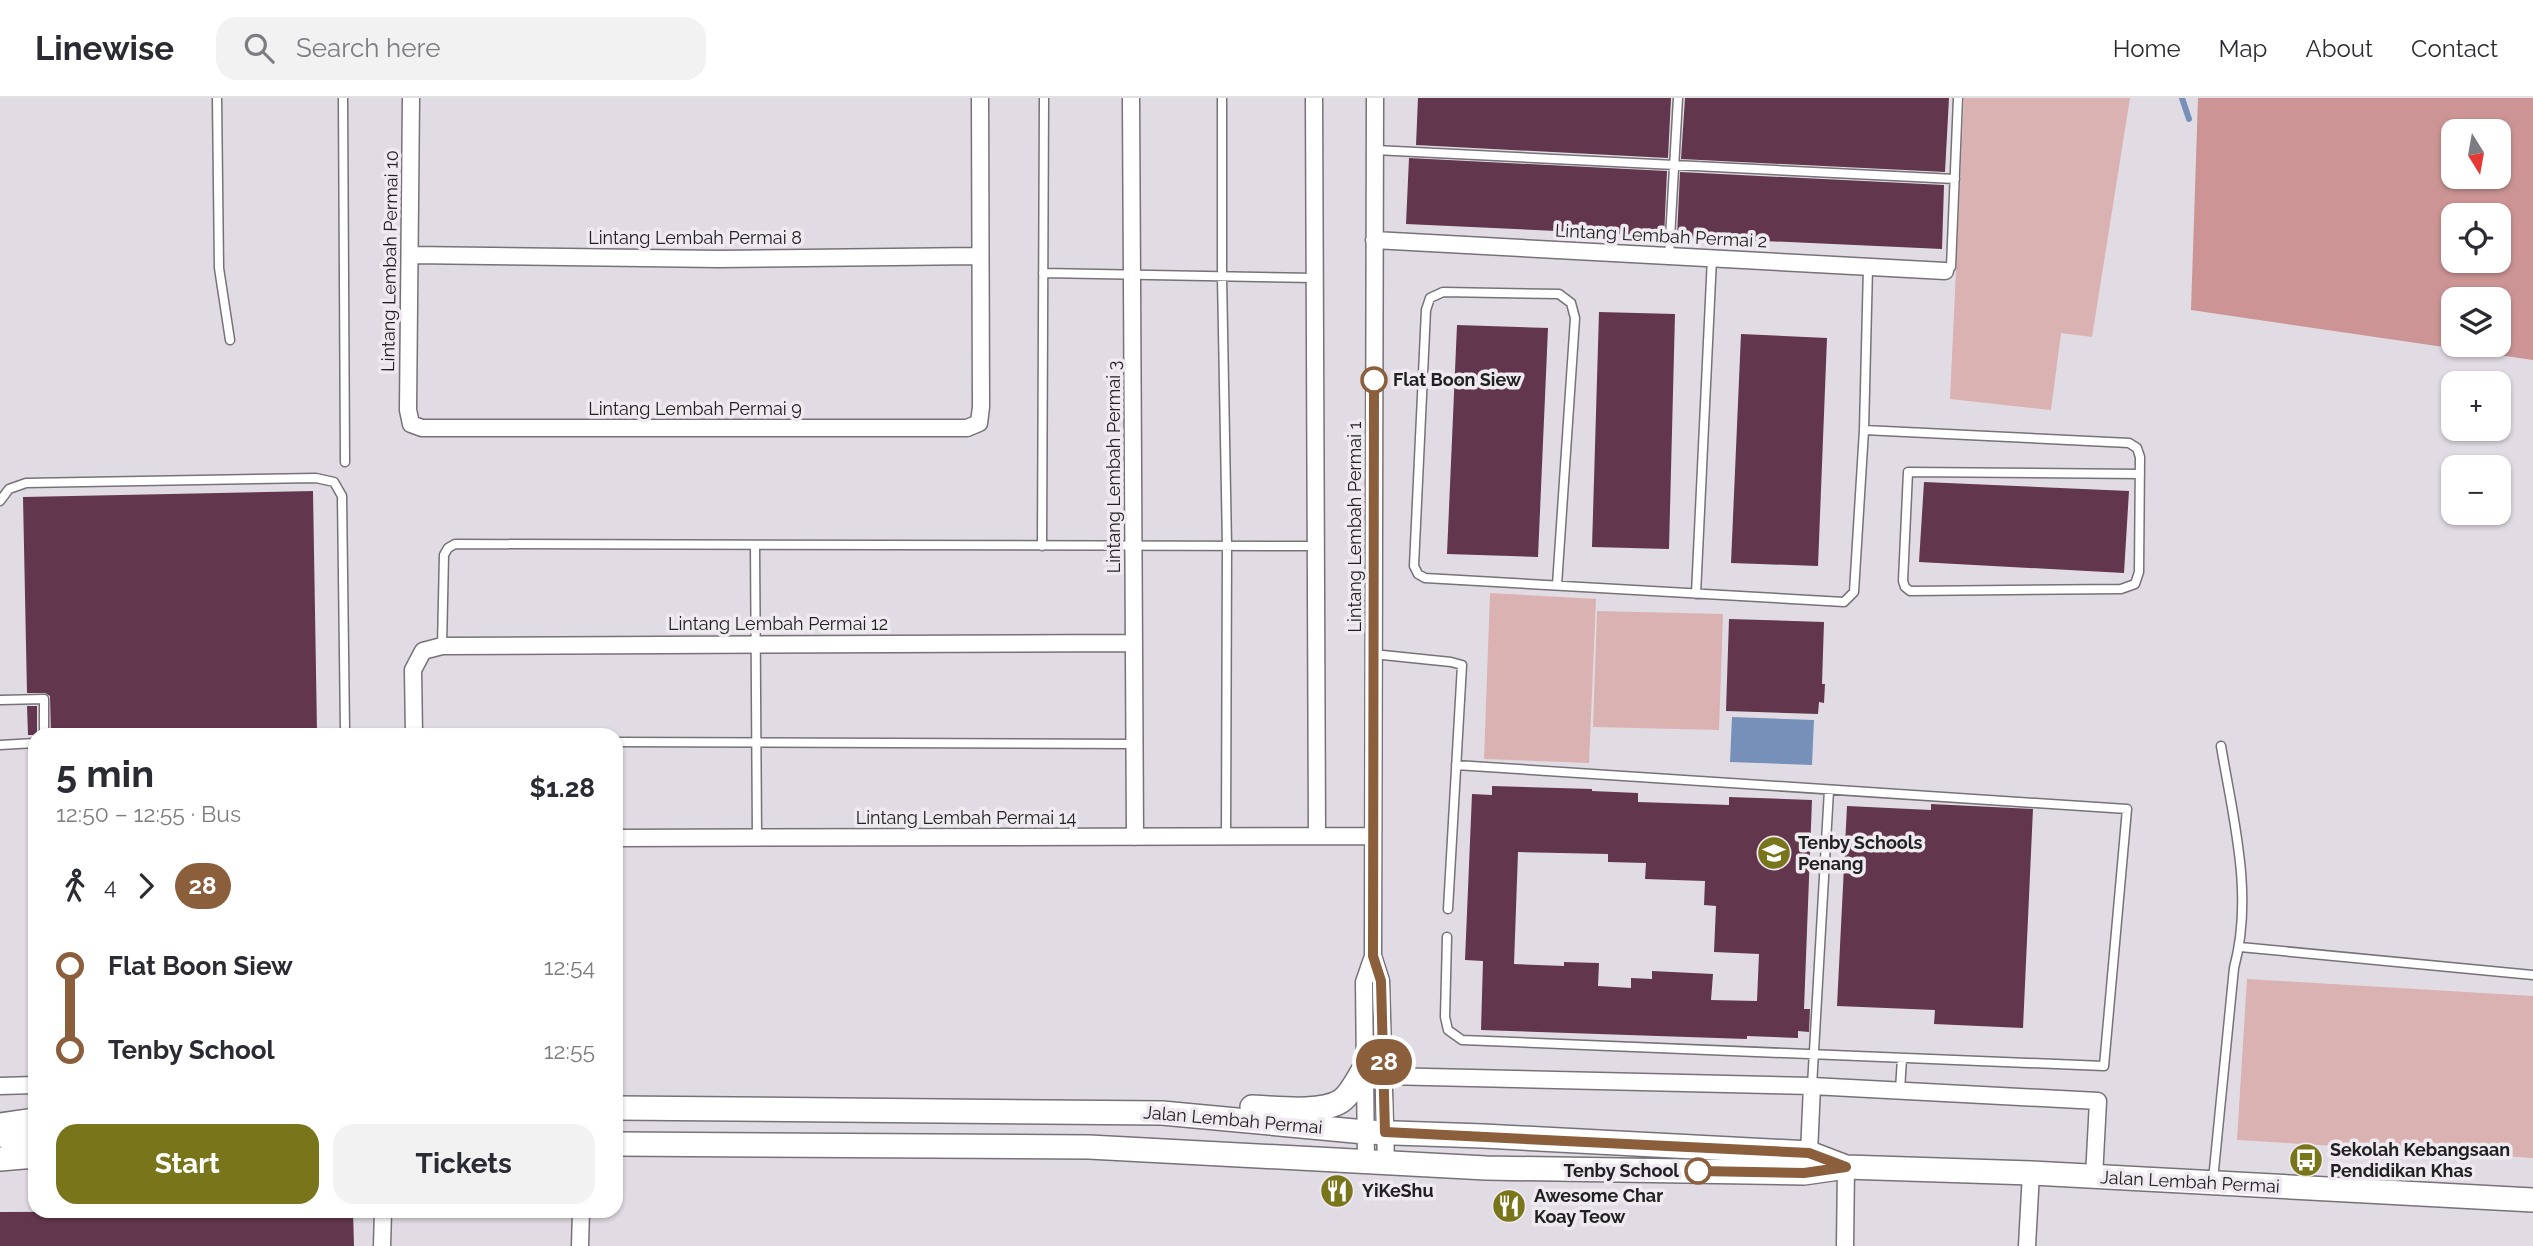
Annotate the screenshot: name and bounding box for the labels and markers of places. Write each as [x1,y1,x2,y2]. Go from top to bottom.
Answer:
marker: Flat Boon Siew [1361,367,1387,393]
place label: Flat Boon Siew [1393,369,1522,390]
place label: Tenby Schools Penang [1798,832,1922,874]
school or university icon: Tenby Schools Penang [1755,834,1793,872]
place label: Sekolah Kebangsaan Pendidikan Khas [2330,1139,2510,1181]
bus stop icon: Sekolah Kebangsaan Pendidikan Khas [2287,1141,2325,1179]
marker: Tenby School [1685,1158,1711,1184]
place label: Tenby School [1564,1160,1679,1181]
restaurant icon: YiKeShu [1318,1172,1356,1210]
place label: YiKeShu [1362,1180,1434,1201]
place label: Awesome Char Koay Teow [1534,1185,1663,1227]
restaurant icon: Awesome Char Koay Teow [1490,1187,1528,1225]

